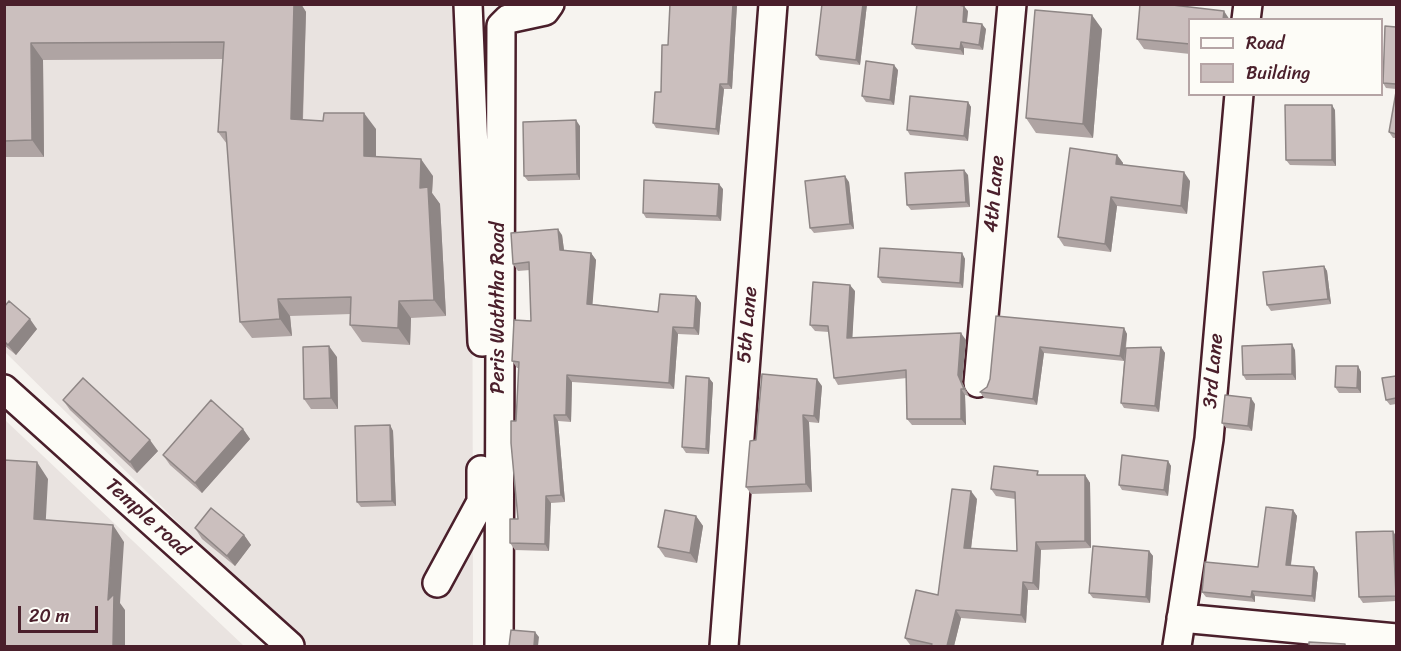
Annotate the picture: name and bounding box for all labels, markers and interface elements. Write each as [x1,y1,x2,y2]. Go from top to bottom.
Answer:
legend [1188,18,1383,96]
text: Road [1246,27,1285,59]
text: Building [1246,57,1310,89]
street label: 4th Lane [980,154,1010,234]
street label: Peris Waththa Road [487,222,511,394]
street label: 5th Lane [733,286,763,364]
street label: 3rd Lane [1199,332,1229,410]
street label: Temple road [100,474,194,562]
scale bar [21,594,100,632]
text: 20 m [29,600,69,632]

